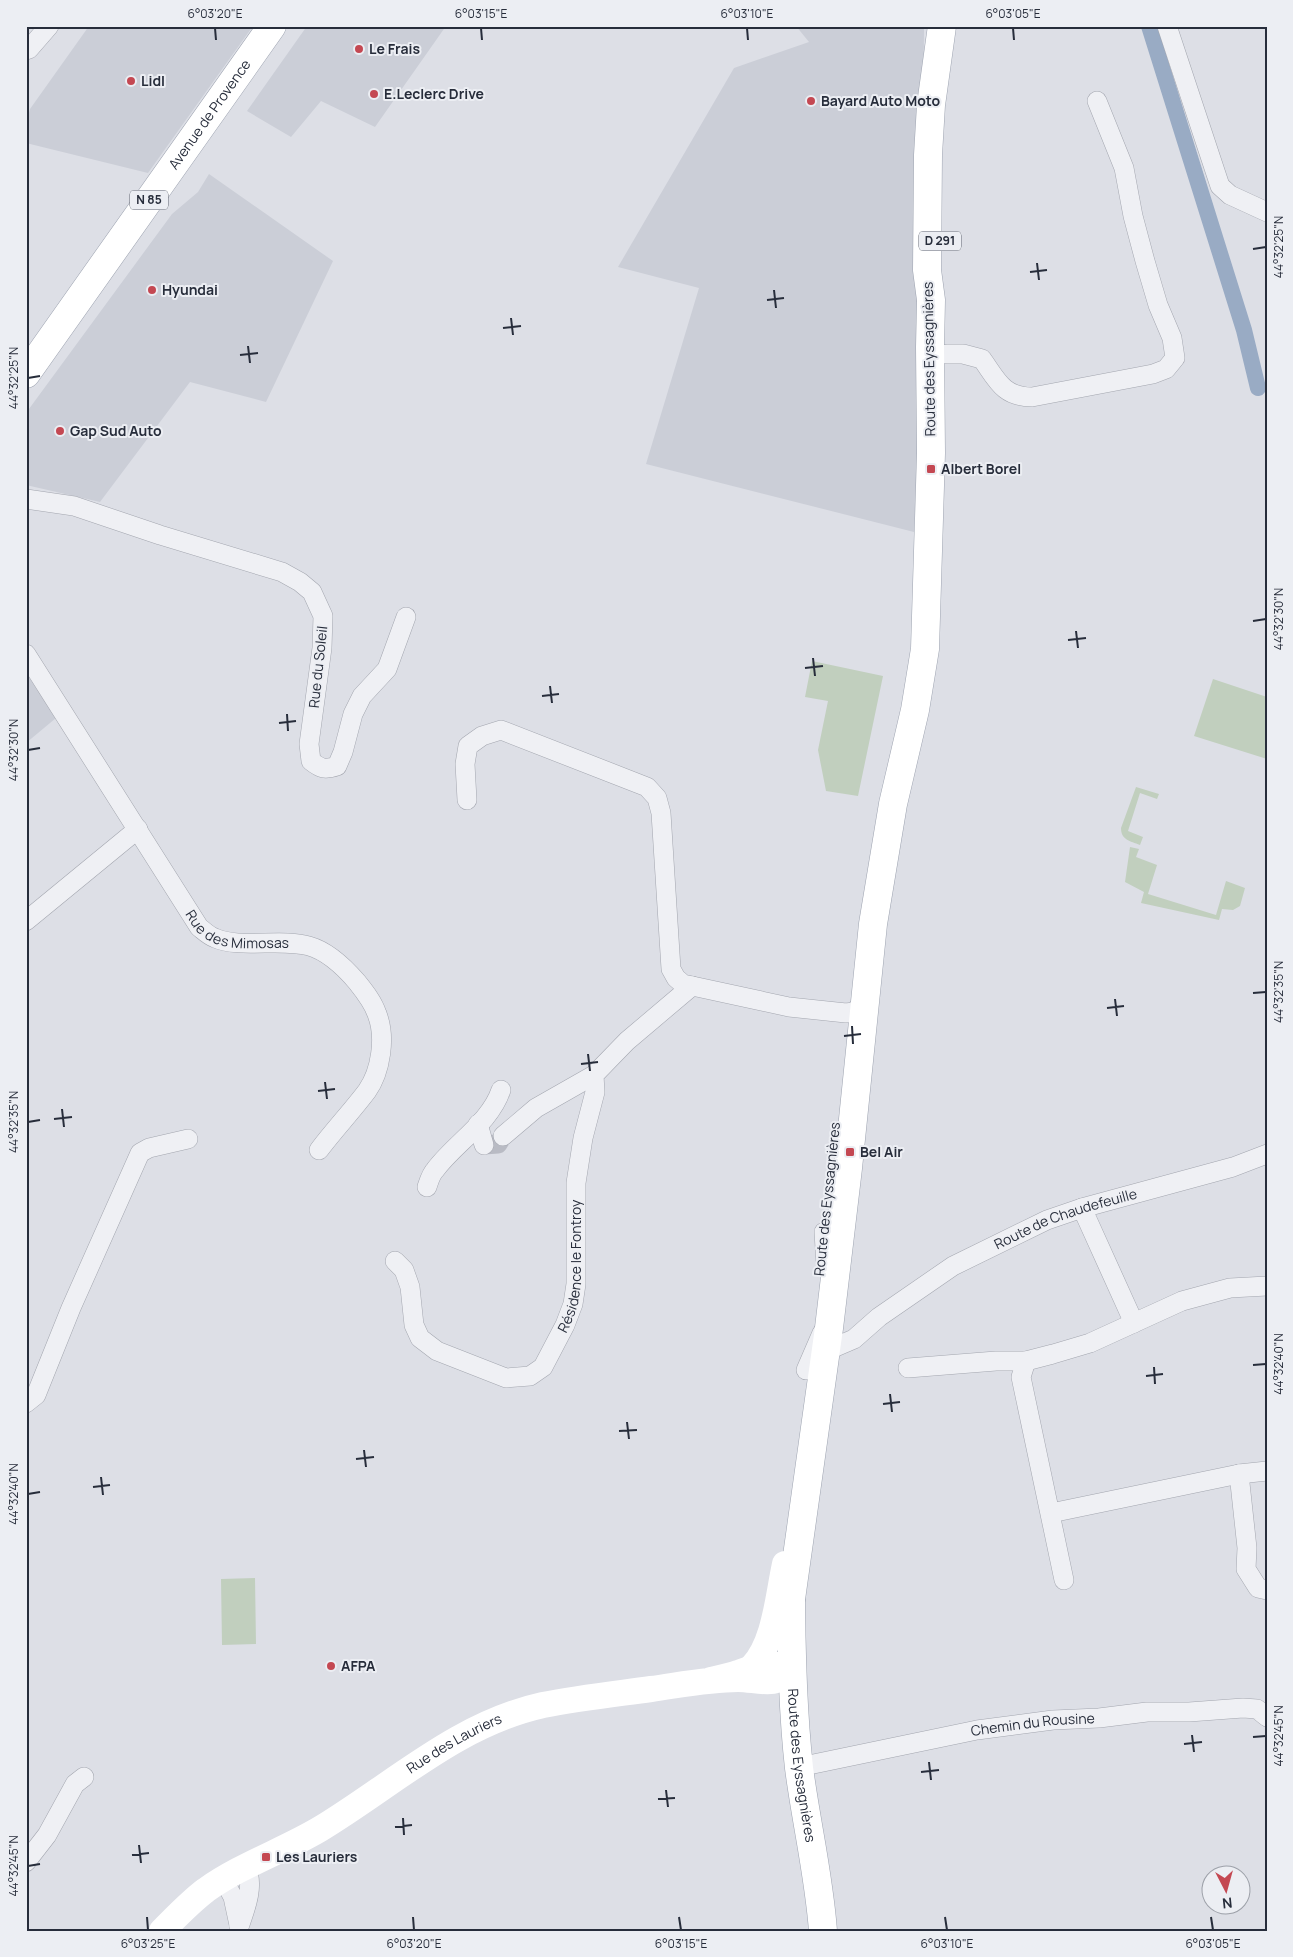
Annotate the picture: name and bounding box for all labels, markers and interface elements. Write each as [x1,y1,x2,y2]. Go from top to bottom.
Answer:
text: 6°03'20"E [187,5,243,22]
text: 6°03'15"E [455,5,507,22]
text: 6°03'10"E [721,5,774,22]
text: 6°03'05"E [985,5,1041,22]
place label: Le Frais [369,39,420,58]
marker: Le Frais [353,43,365,55]
street label: Avenue de Provence [164,55,255,173]
place label: Lidl [141,71,165,90]
marker: Lidl [125,75,137,87]
place label: E.Leclerc Drive [384,84,484,103]
marker: E.Leclerc Drive [368,88,380,100]
place label: Bayard Auto Moto [821,91,941,110]
marker: Bayard Auto Moto [805,95,817,107]
road number: N 85 [130,190,168,210]
text: 44°32'25"N [1270,216,1287,278]
road number: D 291 [919,232,961,250]
place label: Hyundai [162,280,218,299]
street label: Route des Eyssagnières [918,282,939,437]
marker: Hyundai [146,284,158,296]
text: 44°32'25"N [5,347,22,409]
place label: Gap Sud Auto [70,421,162,440]
marker: Gap Sud Auto [54,425,66,437]
place label: Albert Borel [941,459,1021,478]
marker: Albert Borel [925,463,937,475]
text: 44°32'30"N [1270,588,1287,650]
street label: Rue du Soleil [304,625,331,709]
text: 44°32'30"N [5,719,22,781]
street label: Rue des Mimosas [182,906,289,952]
text: 44°32'35"N [1270,961,1287,1023]
text: 44°32'35"N [5,1091,22,1153]
street label: Route des Eyssagnières [809,1121,844,1277]
place label: Bel Air [860,1142,903,1161]
marker: Bel Air [844,1146,856,1158]
street label: Route de Chaudefeuille [991,1184,1139,1253]
street label: Résidence le Fontroy [553,1199,585,1336]
text: 44°32'40"N [1270,1333,1287,1395]
text: 44°32'40"N [5,1463,22,1525]
place label: AFPA [341,1656,376,1675]
marker: AFPA [325,1660,337,1672]
street label: Route des Eyssagnières [784,1688,821,1844]
text: 44°32'45"N [1270,1705,1287,1767]
street label: Chemin du Rousine [969,1708,1095,1740]
street label: Rue des Lauriers [402,1709,504,1777]
text: 44°32'45"N [5,1835,22,1897]
place label: Les Lauriers [276,1847,358,1866]
marker: Les Lauriers [260,1851,272,1863]
north arrow [1200,1864,1250,1914]
text: N [1221,1893,1233,1913]
text: 6°03'25"E [121,1935,175,1952]
text: 6°03'20"E [386,1935,442,1952]
text: 6°03'15"E [655,1935,707,1952]
text: 6°03'10"E [921,1935,974,1952]
text: 6°03'05"E [1185,1935,1241,1952]

